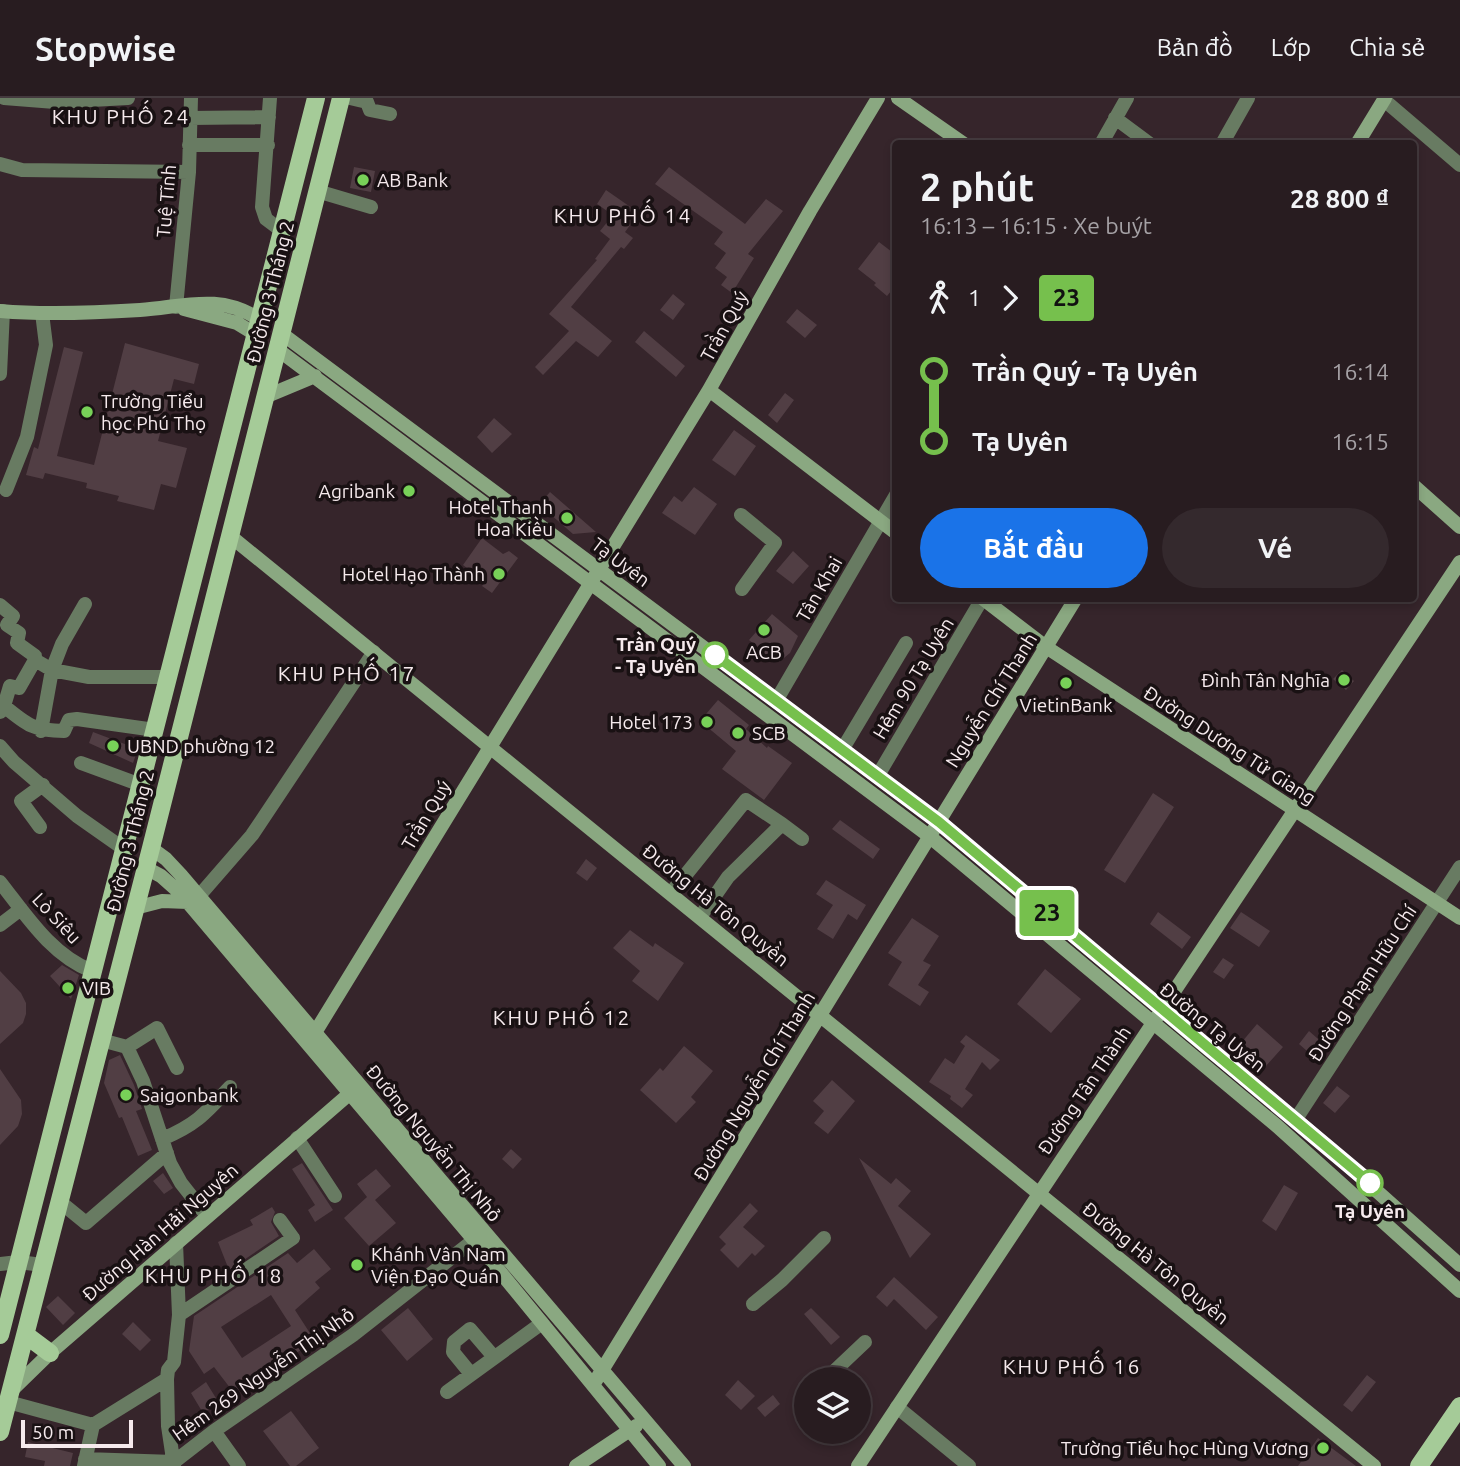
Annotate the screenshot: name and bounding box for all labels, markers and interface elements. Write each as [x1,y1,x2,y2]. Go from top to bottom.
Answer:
text: Stopwise [35,30,176,67]
text: Bản đồ [1157,34,1233,61]
text: Lớp [1271,34,1311,61]
text: Chia sẻ [1349,34,1425,61]
district label: KHU PHỐ 24 [52,99,190,128]
street label: Tuệ Tĩnh [152,164,180,238]
text: 2 phút [920,166,1034,208]
place label: AB Bank [377,169,448,191]
marker: AB Bank [355,172,371,188]
text: 28 800 ₫ [1290,184,1389,213]
district label: KHU PHỐ 14 [554,198,692,227]
text: 16:13 – 16:15 · Xe buýt [920,213,1152,238]
street label: Đường 3 Tháng 2 [242,219,298,365]
icon: walk [920,279,958,317]
icon: forward [991,279,1029,317]
text: 23 [1053,284,1080,311]
text: 1 [968,285,981,310]
street label: Trần Quý [694,286,752,365]
text: Trần Quý - Tạ Uyên [972,357,1198,386]
text: 16:14 [1331,359,1389,384]
place label: Trường Tiểu học Phú Thọ [101,390,206,434]
marker: Trường Tiểu học Phú Thọ [79,404,95,420]
text: Tạ Uyên [972,427,1068,456]
text: 16:15 [1331,429,1389,454]
place label: Agribank [319,480,395,502]
marker: Agribank [401,483,417,499]
place label: Hotel Thanh Hoa Kiều [449,496,553,540]
button: Bắt đầu [920,508,1148,588]
button: Vé [1162,508,1389,588]
marker: Hotel Thanh Hoa Kiều [559,510,575,526]
street label: Tạ Uyên [587,533,655,591]
street label: Tân Khai [792,552,846,626]
place label: Hotel Hạo Thành [342,563,485,585]
marker: Hotel Hạo Thành [491,566,507,582]
street label: Hẻm 90 Tạ Uyên [868,613,958,743]
marker: ACB [756,622,772,638]
street label: Nguyễn Chí Thanh [939,628,1041,771]
place label: Trần Quý - Tạ Uyên [615,631,696,677]
place label: ACB [746,641,782,663]
marker: Trần Quý - Tạ Uyên [702,642,728,668]
district label: KHU PHỐ 17 [278,656,416,685]
place label: Đình Tân Nghĩa [1201,669,1330,691]
marker: Đình Tân Nghĩa [1336,672,1352,688]
marker: VietinBank [1058,675,1074,691]
street label: Đường Dương Tử Giang [1140,681,1320,809]
place label: VietinBank [1020,694,1113,716]
place label: Hotel 173 [609,711,693,733]
marker: Hotel 173 [699,714,715,730]
place label: SCB [752,722,786,744]
marker: SCB [730,725,746,741]
place label: UBND phường 12 [127,735,275,757]
marker: UBND phường 12 [105,738,121,754]
street label: Đường 3 Tháng 2 [102,768,158,914]
street label: Trần Quý [395,776,455,854]
street label: Đường Hà Tôn Quyền [639,838,795,971]
street label: Lò Siêu [28,888,86,948]
line badge: 23 [1016,890,1078,936]
text: 23 [1033,899,1061,926]
street label: Đường Phạm Hữu Chí [1303,901,1421,1065]
place label: VIB [82,977,111,999]
street label: Đường Tạ Uyên [1156,978,1270,1076]
marker: VIB [60,980,76,996]
street label: Đường Nguyễn Chí Thanh [687,987,819,1185]
district label: KHU PHỐ 12 [493,1000,631,1029]
street label: Đường Tân Thành [1033,1022,1135,1158]
street label: Đường Nguyễn Thị Nhỏ [362,1059,507,1226]
place label: Saigonbank [140,1084,239,1106]
marker: Saigonbank [118,1087,134,1103]
street label: Đường Hàn Hải Nguyên [78,1158,242,1306]
marker: Tạ Uyên [1357,1170,1383,1196]
street label: Đường Hà Tôn Quyền [1079,1196,1235,1329]
place label: Tạ Uyên [1335,1200,1405,1222]
place label: Khánh Vân Nam Viện Đạo Quán [371,1243,506,1287]
marker: Khánh Vân Nam Viện Đạo Quán [349,1257,365,1273]
district label: KHU PHỐ 18 [145,1258,283,1287]
street label: Hẻm 269 Nguyễn Thị Nhỏ [167,1302,358,1445]
district label: KHU PHỐ 16 [1003,1349,1141,1378]
map controls [794,1367,871,1444]
button: layers [794,1367,871,1444]
scale bar [21,1417,133,1449]
text: 50 m [32,1421,74,1443]
place label: Trường Tiểu học Hùng Vương [1061,1437,1309,1459]
marker: Trường Tiểu học Hùng Vương [1315,1440,1331,1456]

